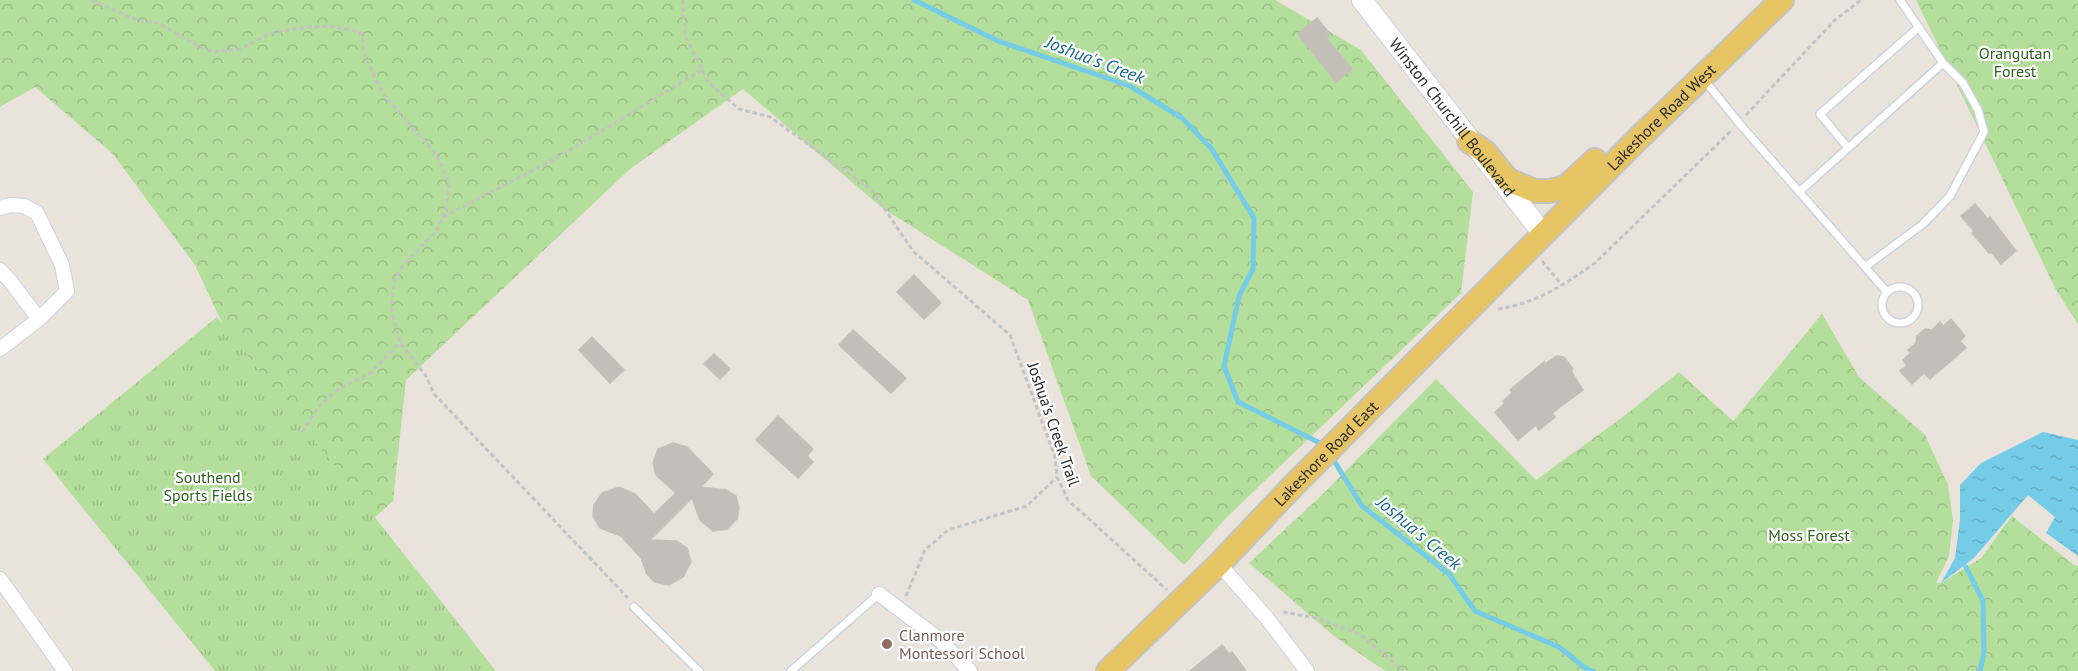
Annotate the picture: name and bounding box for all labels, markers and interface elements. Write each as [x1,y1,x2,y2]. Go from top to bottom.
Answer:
water label: Joshua's Creek [1041,29,1149,89]
street label: Winston Churchill Boulevard [1385,34,1520,200]
park label: Orangutan Forest [1979,43,2051,81]
street label: Lakeshore Road West [1603,59,1720,175]
street label: Joshua's Creek Trail [1023,359,1085,489]
street label: Lakeshore Road East [1269,396,1383,510]
park label: Southend Sports Fields [164,467,253,505]
water label: Joshua's Creek [1371,489,1467,575]
park label: Moss Forest [1768,525,1850,545]
place label: Clanmore Montessori School [899,625,1025,663]
marker: Clanmore Montessori School [880,637,894,651]

